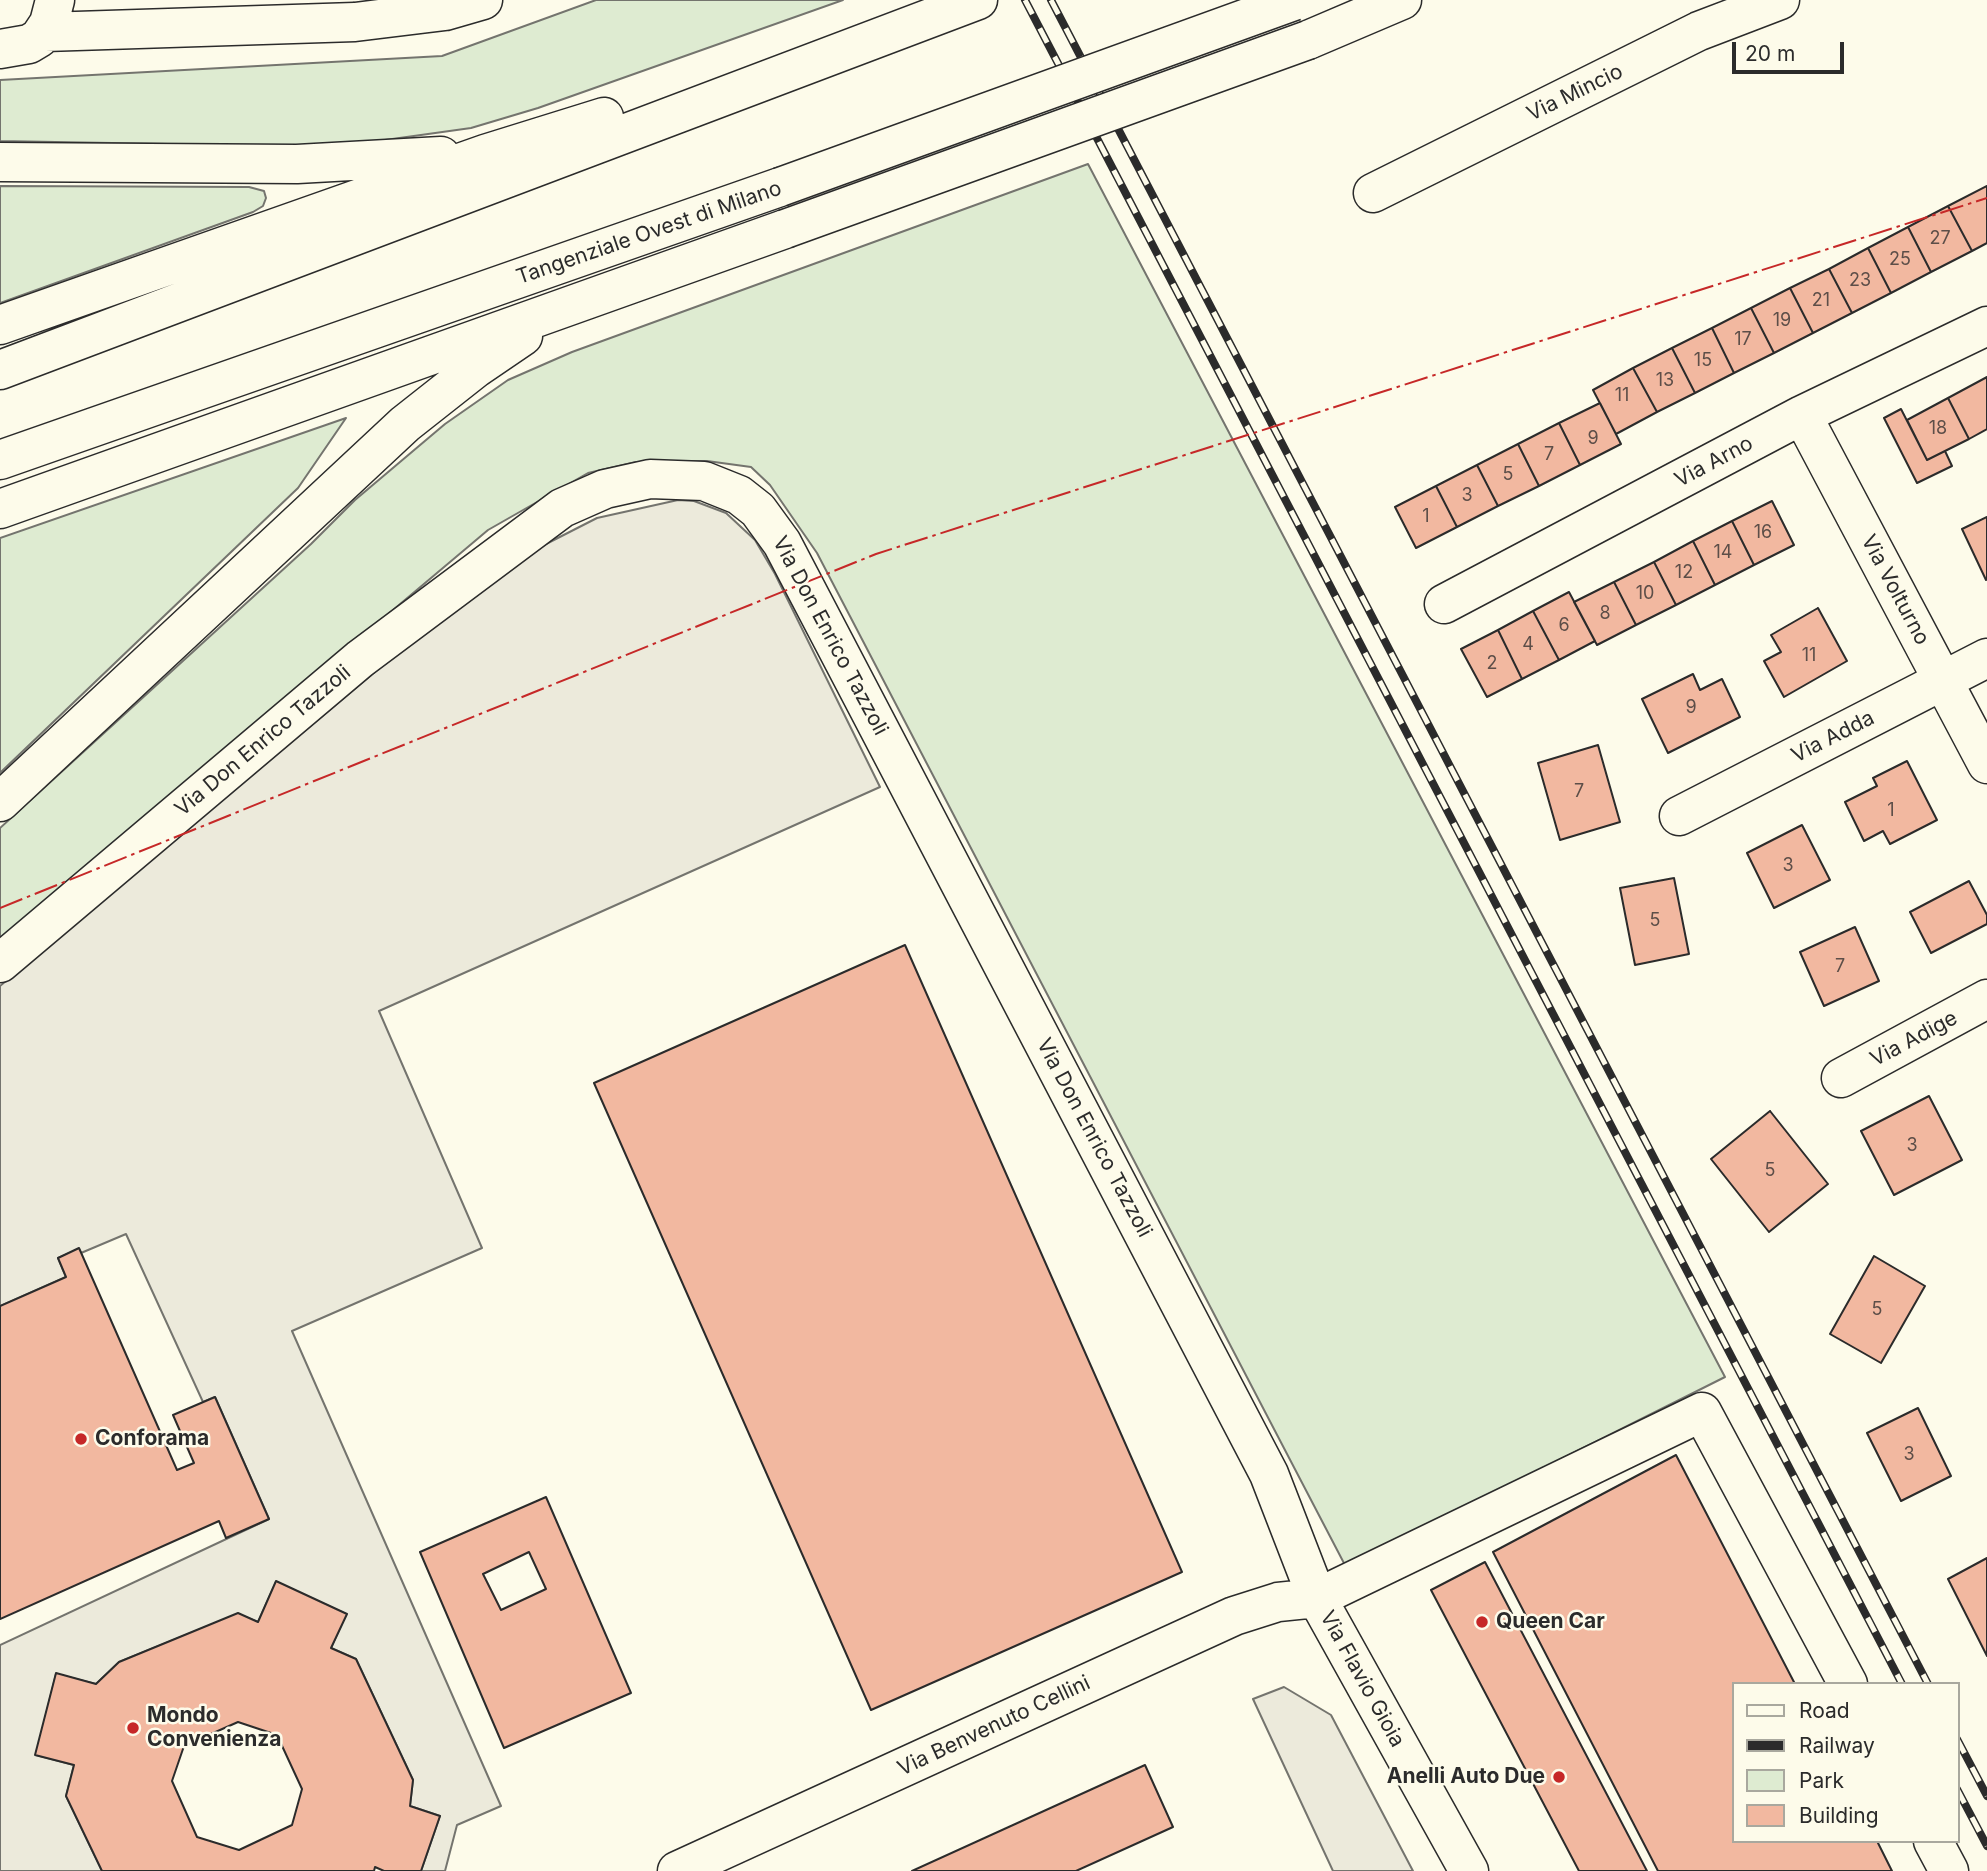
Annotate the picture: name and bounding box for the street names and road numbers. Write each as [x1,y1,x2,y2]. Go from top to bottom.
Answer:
street label: Via Mincio [1523,59,1627,127]
street label: Tangenziale Ovest di Milano [513,176,785,290]
street label: Via Arno [1671,431,1757,493]
street label: Via Volturno [1855,531,1935,649]
street label: Via Don Enrico Tazzoli [767,532,893,740]
street label: Via Don Enrico Tazzoli [170,660,356,822]
street label: Via Adda [1788,706,1878,768]
street label: Via Adige [1866,1006,1962,1072]
street label: Via Don Enrico Tazzoli [1031,1034,1157,1242]
street label: Via Flavio Gioia [1314,1606,1410,1752]
street label: Via Benvenuto Cellini [894,1670,1094,1782]

